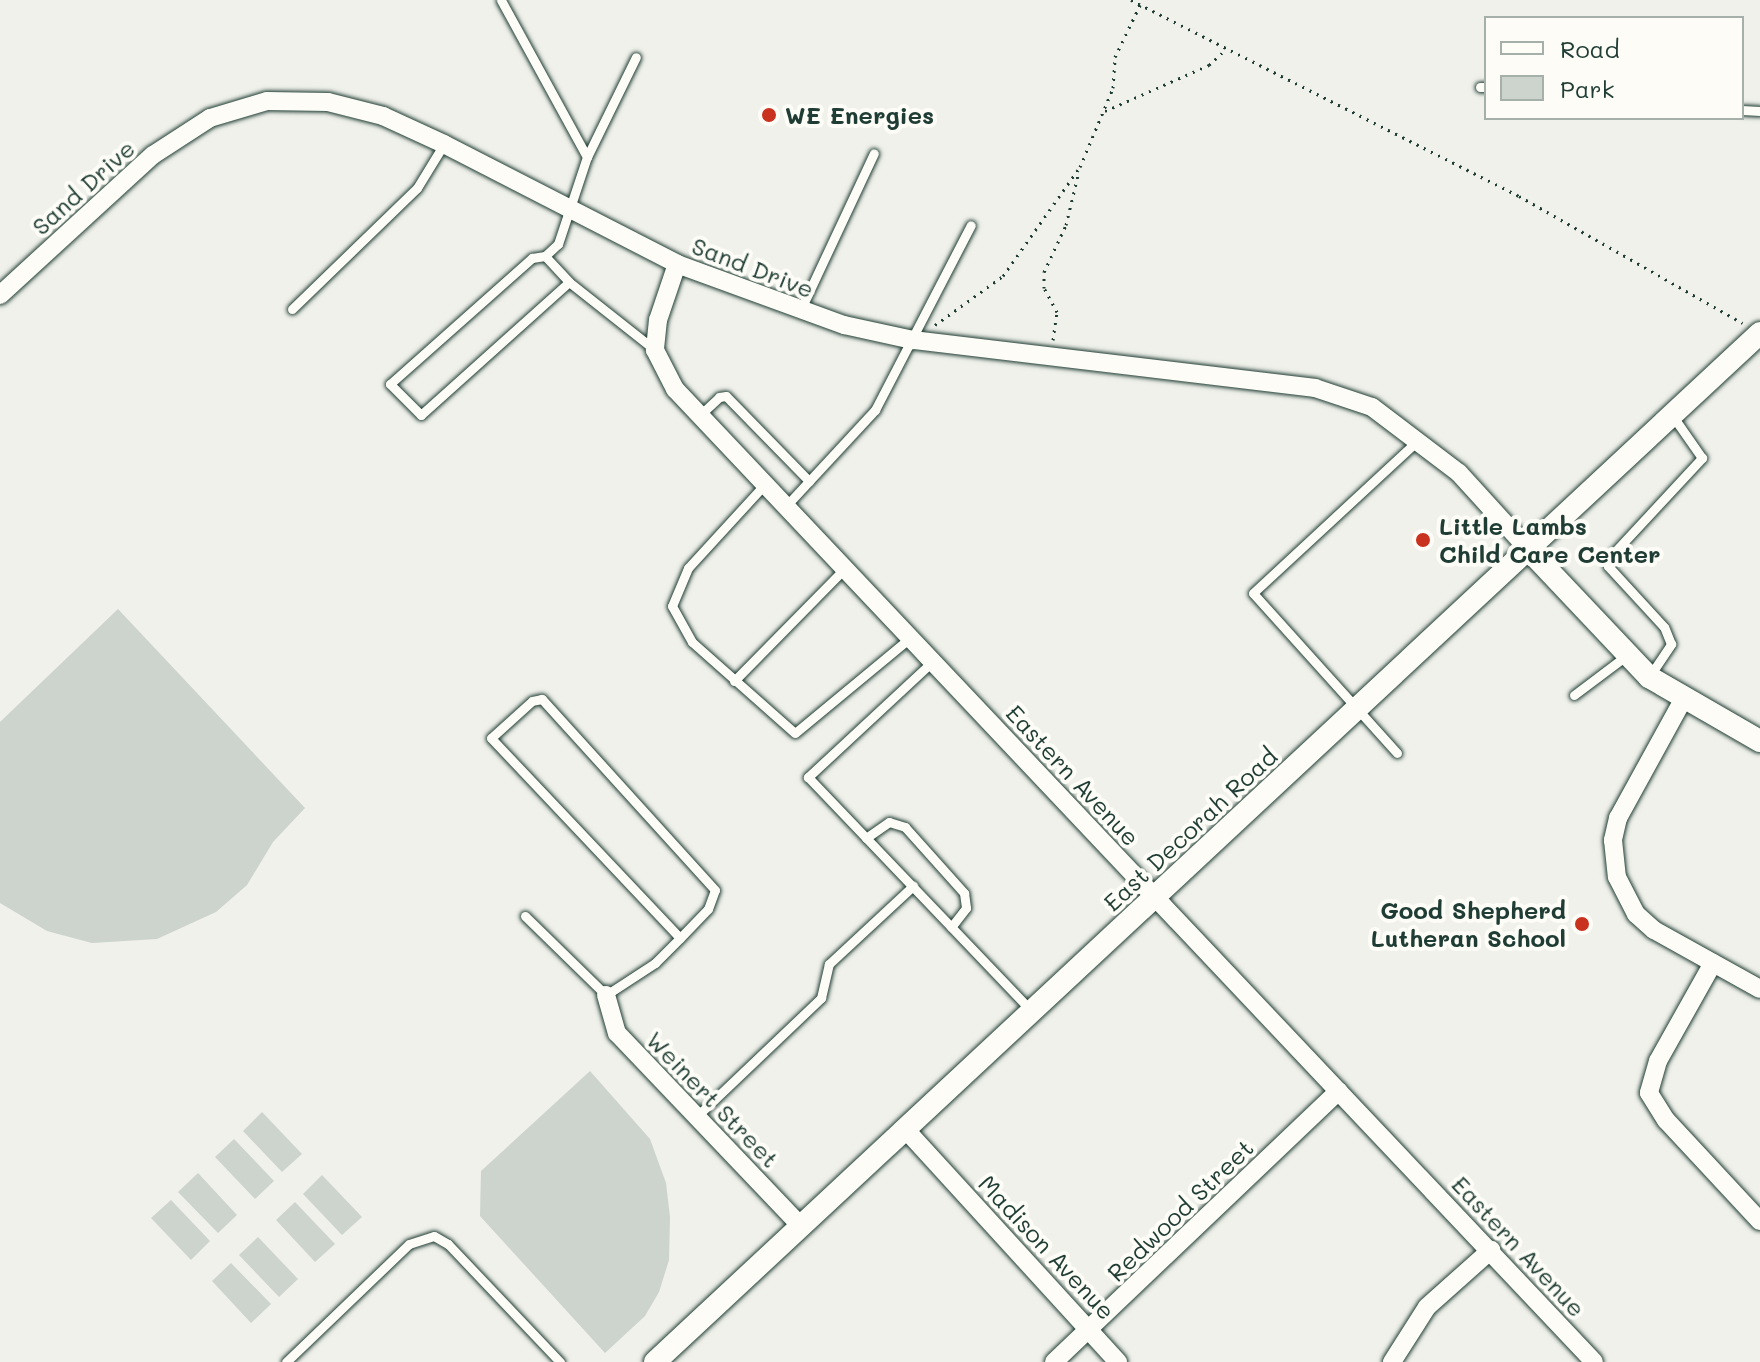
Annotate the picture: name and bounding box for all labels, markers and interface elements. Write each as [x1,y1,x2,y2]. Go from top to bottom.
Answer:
legend [1484,16,1744,120]
text: Road [1560,33,1620,64]
text: Park [1560,73,1614,104]
place label: WE Energies [785,101,934,129]
marker: WE Energies [760,106,778,124]
street label: Sand Drive [26,133,140,241]
street label: Sand Drive [688,231,818,303]
place label: Little Lambs Child Care Center [1439,512,1661,568]
marker: Little Lambs Child Care Center [1414,531,1432,549]
street label: Eastern Avenue [1000,699,1146,851]
street label: East Decorah Road [1097,741,1283,917]
place label: Good Shepherd Lutheran School [1371,896,1566,952]
marker: Good Shepherd Lutheran School [1573,915,1591,933]
street label: Weinert Street [641,1025,785,1173]
street label: Redwood Street [1101,1133,1259,1287]
street label: Madison Avenue [973,1169,1121,1325]
street label: Eastern Avenue [1446,1170,1592,1322]

